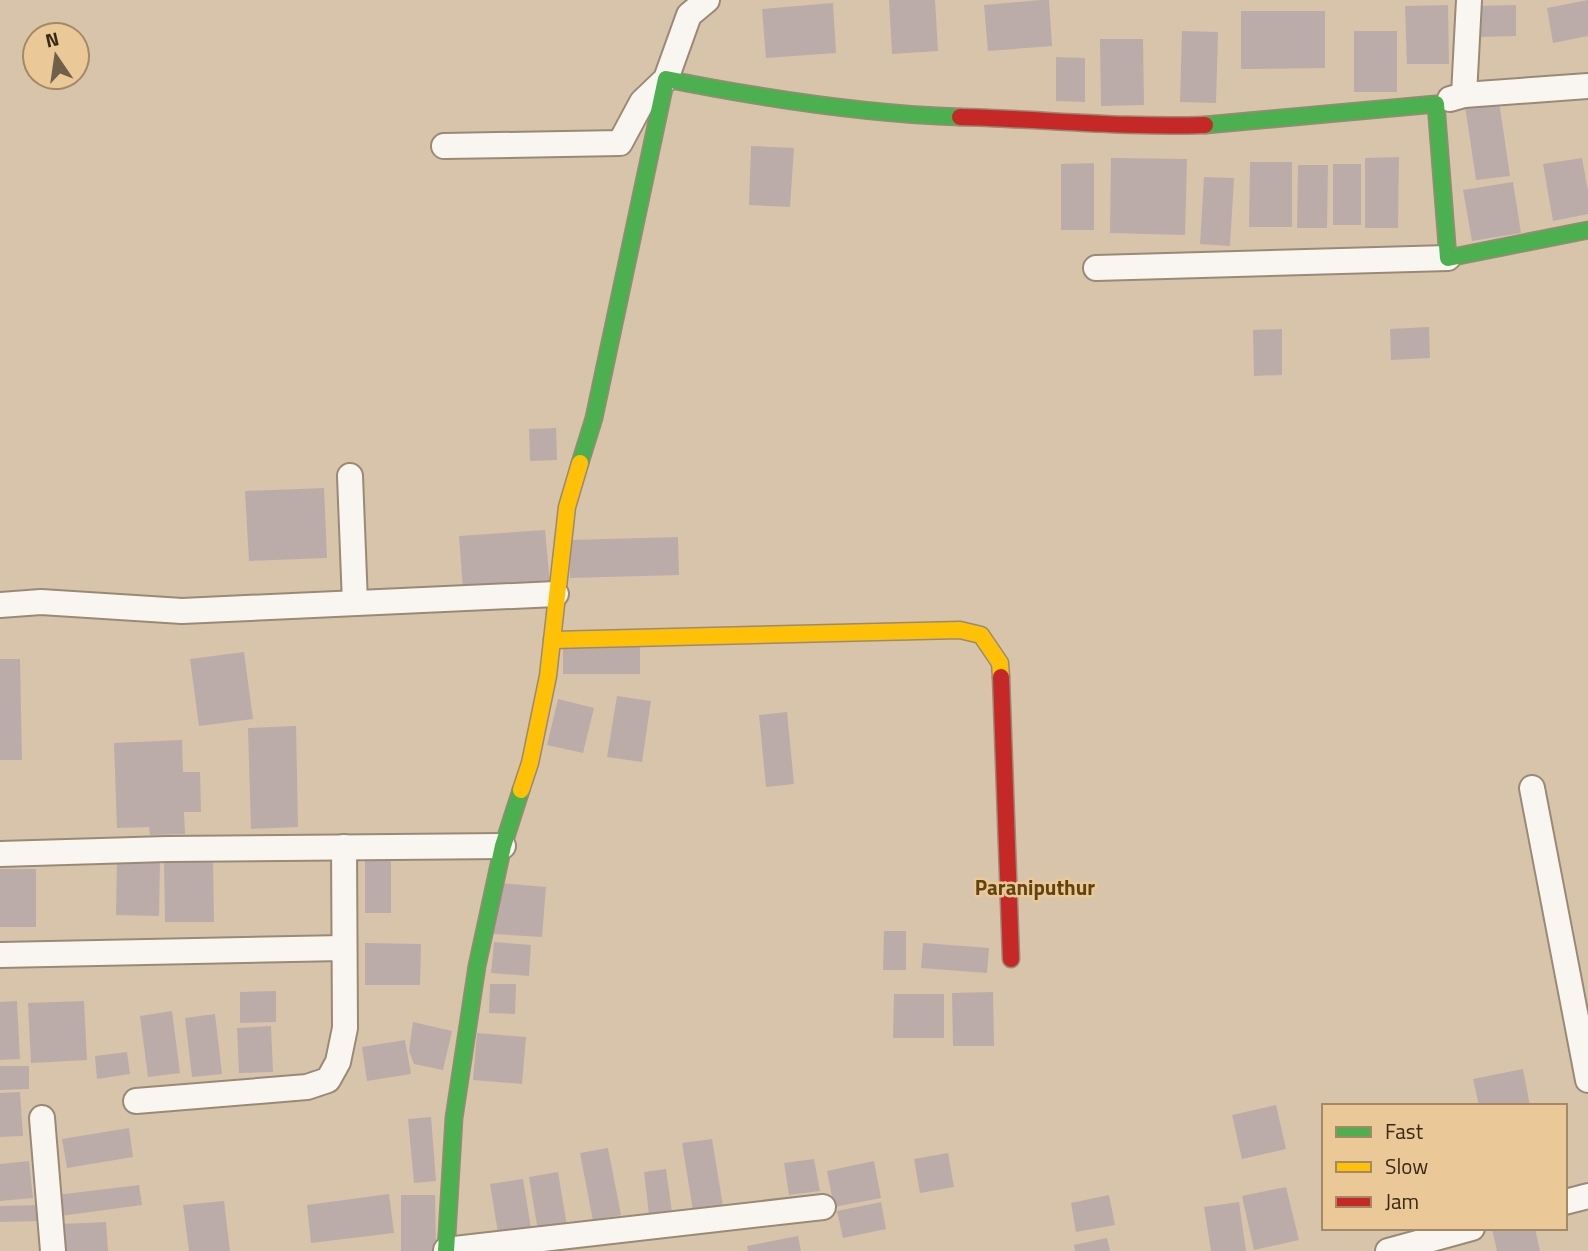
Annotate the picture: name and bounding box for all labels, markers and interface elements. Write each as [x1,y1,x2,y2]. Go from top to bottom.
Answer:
north arrow [21,21,91,91]
text: N [42,23,62,55]
district label: Paraniputhur [975,871,1095,903]
legend [1322,1104,1567,1230]
text: Fast [1385,1115,1424,1147]
text: Slow [1385,1150,1428,1182]
text: Jam [1385,1185,1419,1217]

